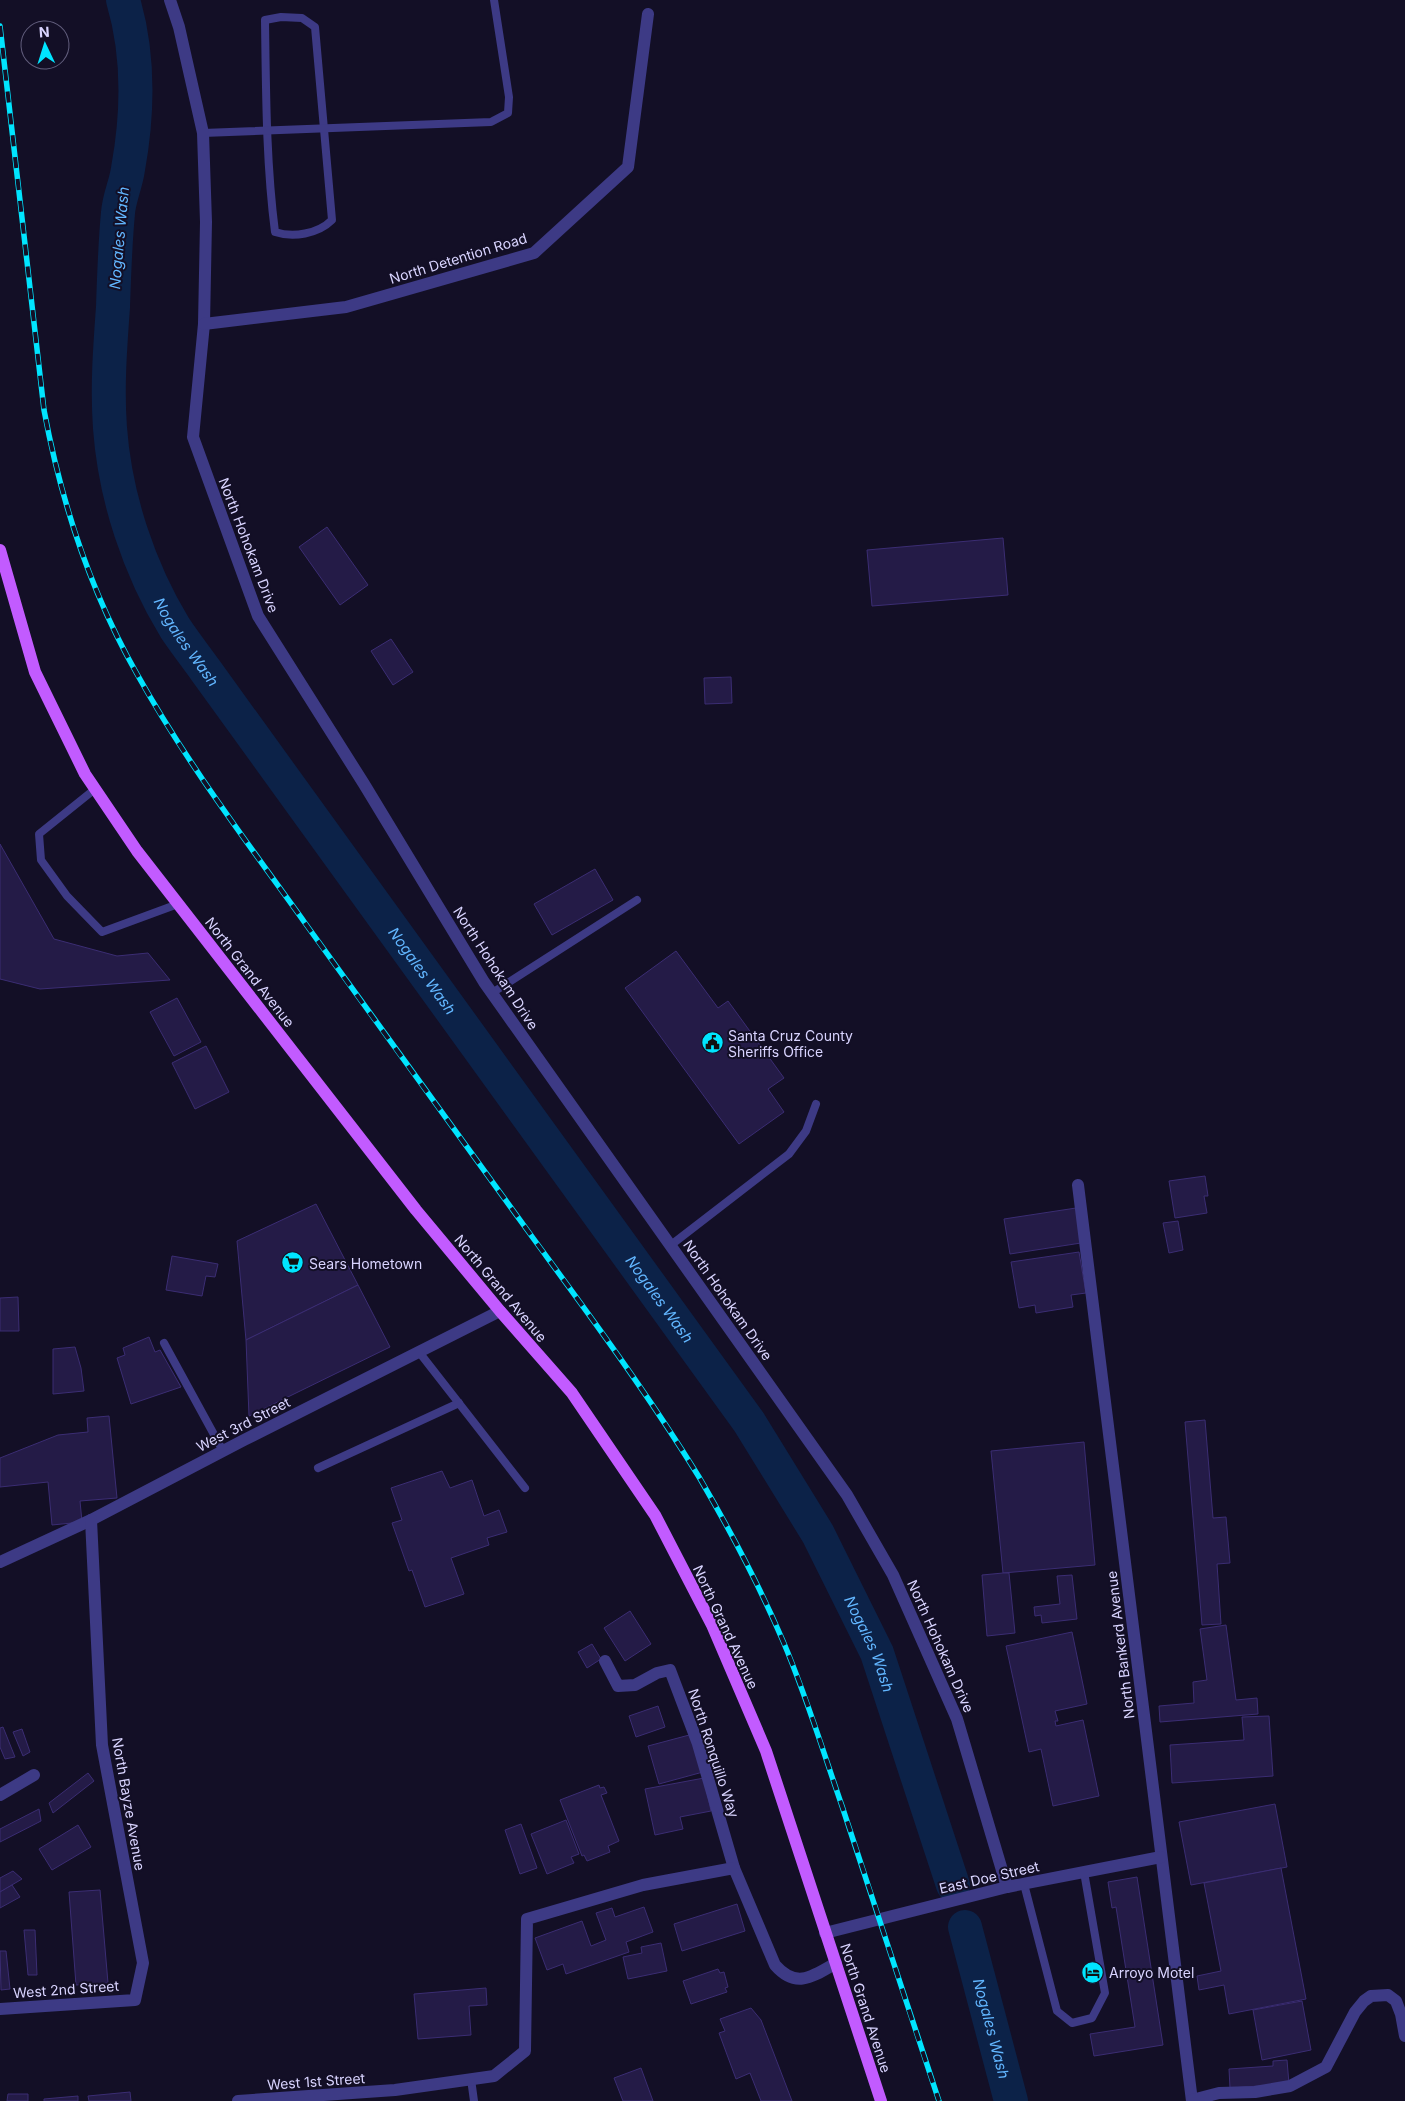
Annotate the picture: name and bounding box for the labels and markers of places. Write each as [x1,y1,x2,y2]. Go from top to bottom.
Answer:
place label: Santa Cruz County Sheriffs Office [728,1027,853,1060]
public building icon: Santa Cruz County Sheriffs Office [700,1031,724,1055]
supermarket icon: Sears Hometown [281,1251,305,1275]
place label: Sears Hometown [309,1255,422,1272]
hotel icon: Arroyo Motel [1081,1960,1105,1984]
place label: Arroyo Motel [1109,1964,1194,1981]

